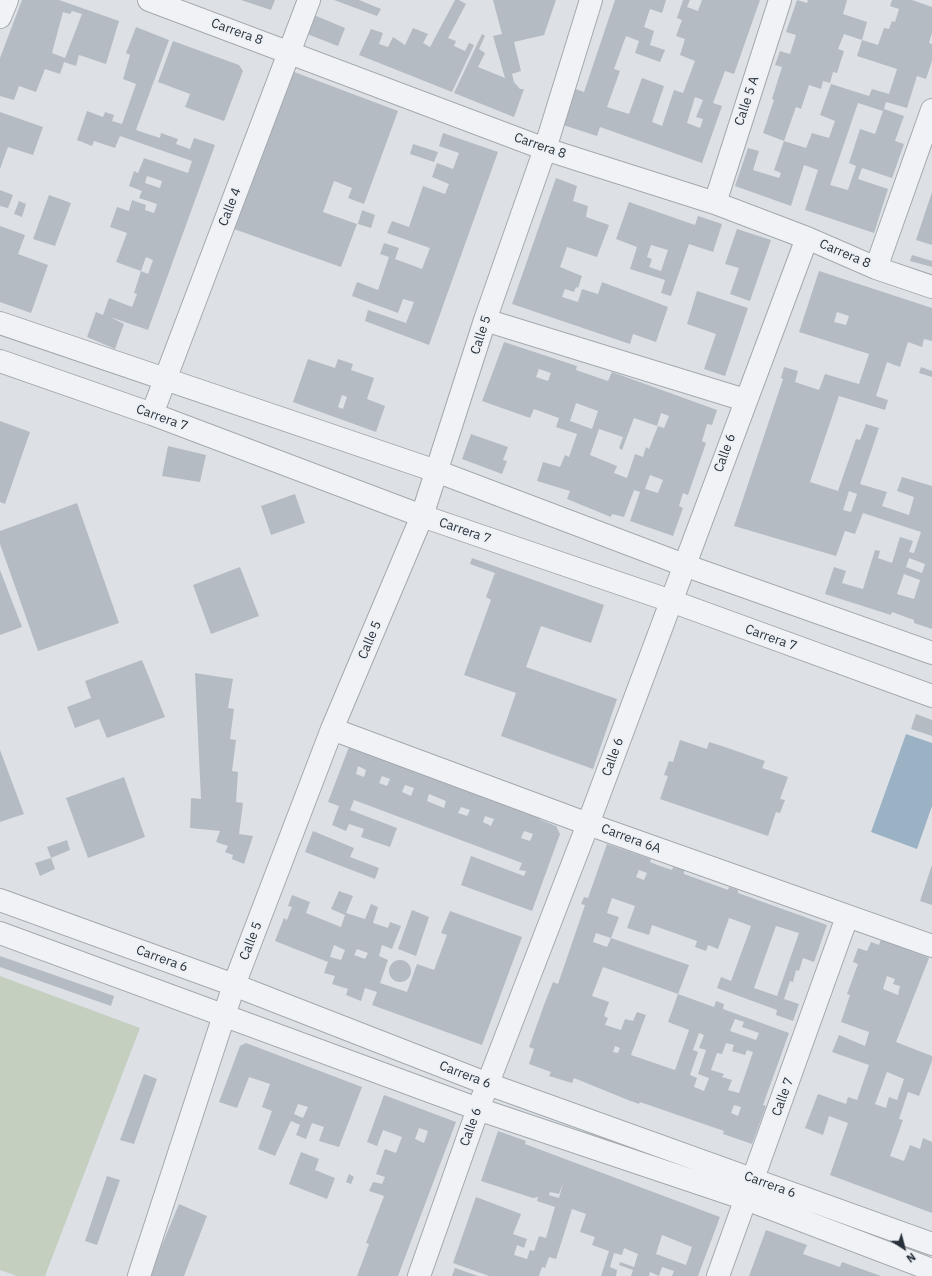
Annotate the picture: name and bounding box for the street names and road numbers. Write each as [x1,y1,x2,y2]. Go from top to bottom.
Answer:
street label: Carrera 8 [209,15,265,49]
street label: Calle 5 A [732,74,762,128]
street label: Carrera 8 [512,130,568,162]
street label: Calle 4 [216,186,244,228]
street label: Carrera 8 [817,236,873,272]
street label: Calle 5 [467,314,495,356]
street label: Carrera 7 [134,401,190,435]
street label: Calle 6 [711,432,739,474]
street label: Carrera 7 [437,515,493,547]
street label: Calle 5 [355,619,385,661]
street label: Carrera 7 [743,621,799,655]
street label: Calle 6 [599,736,627,778]
street label: Carrera 6A [599,821,663,857]
street label: Calle 5 [237,920,265,962]
street label: Carrera 6 [134,942,190,976]
street label: Carrera 6 [437,1058,493,1092]
street label: Calle 7 [769,1076,797,1118]
street label: Calle 6 [457,1106,485,1148]
street label: Carrera 6 [742,1168,798,1202]

